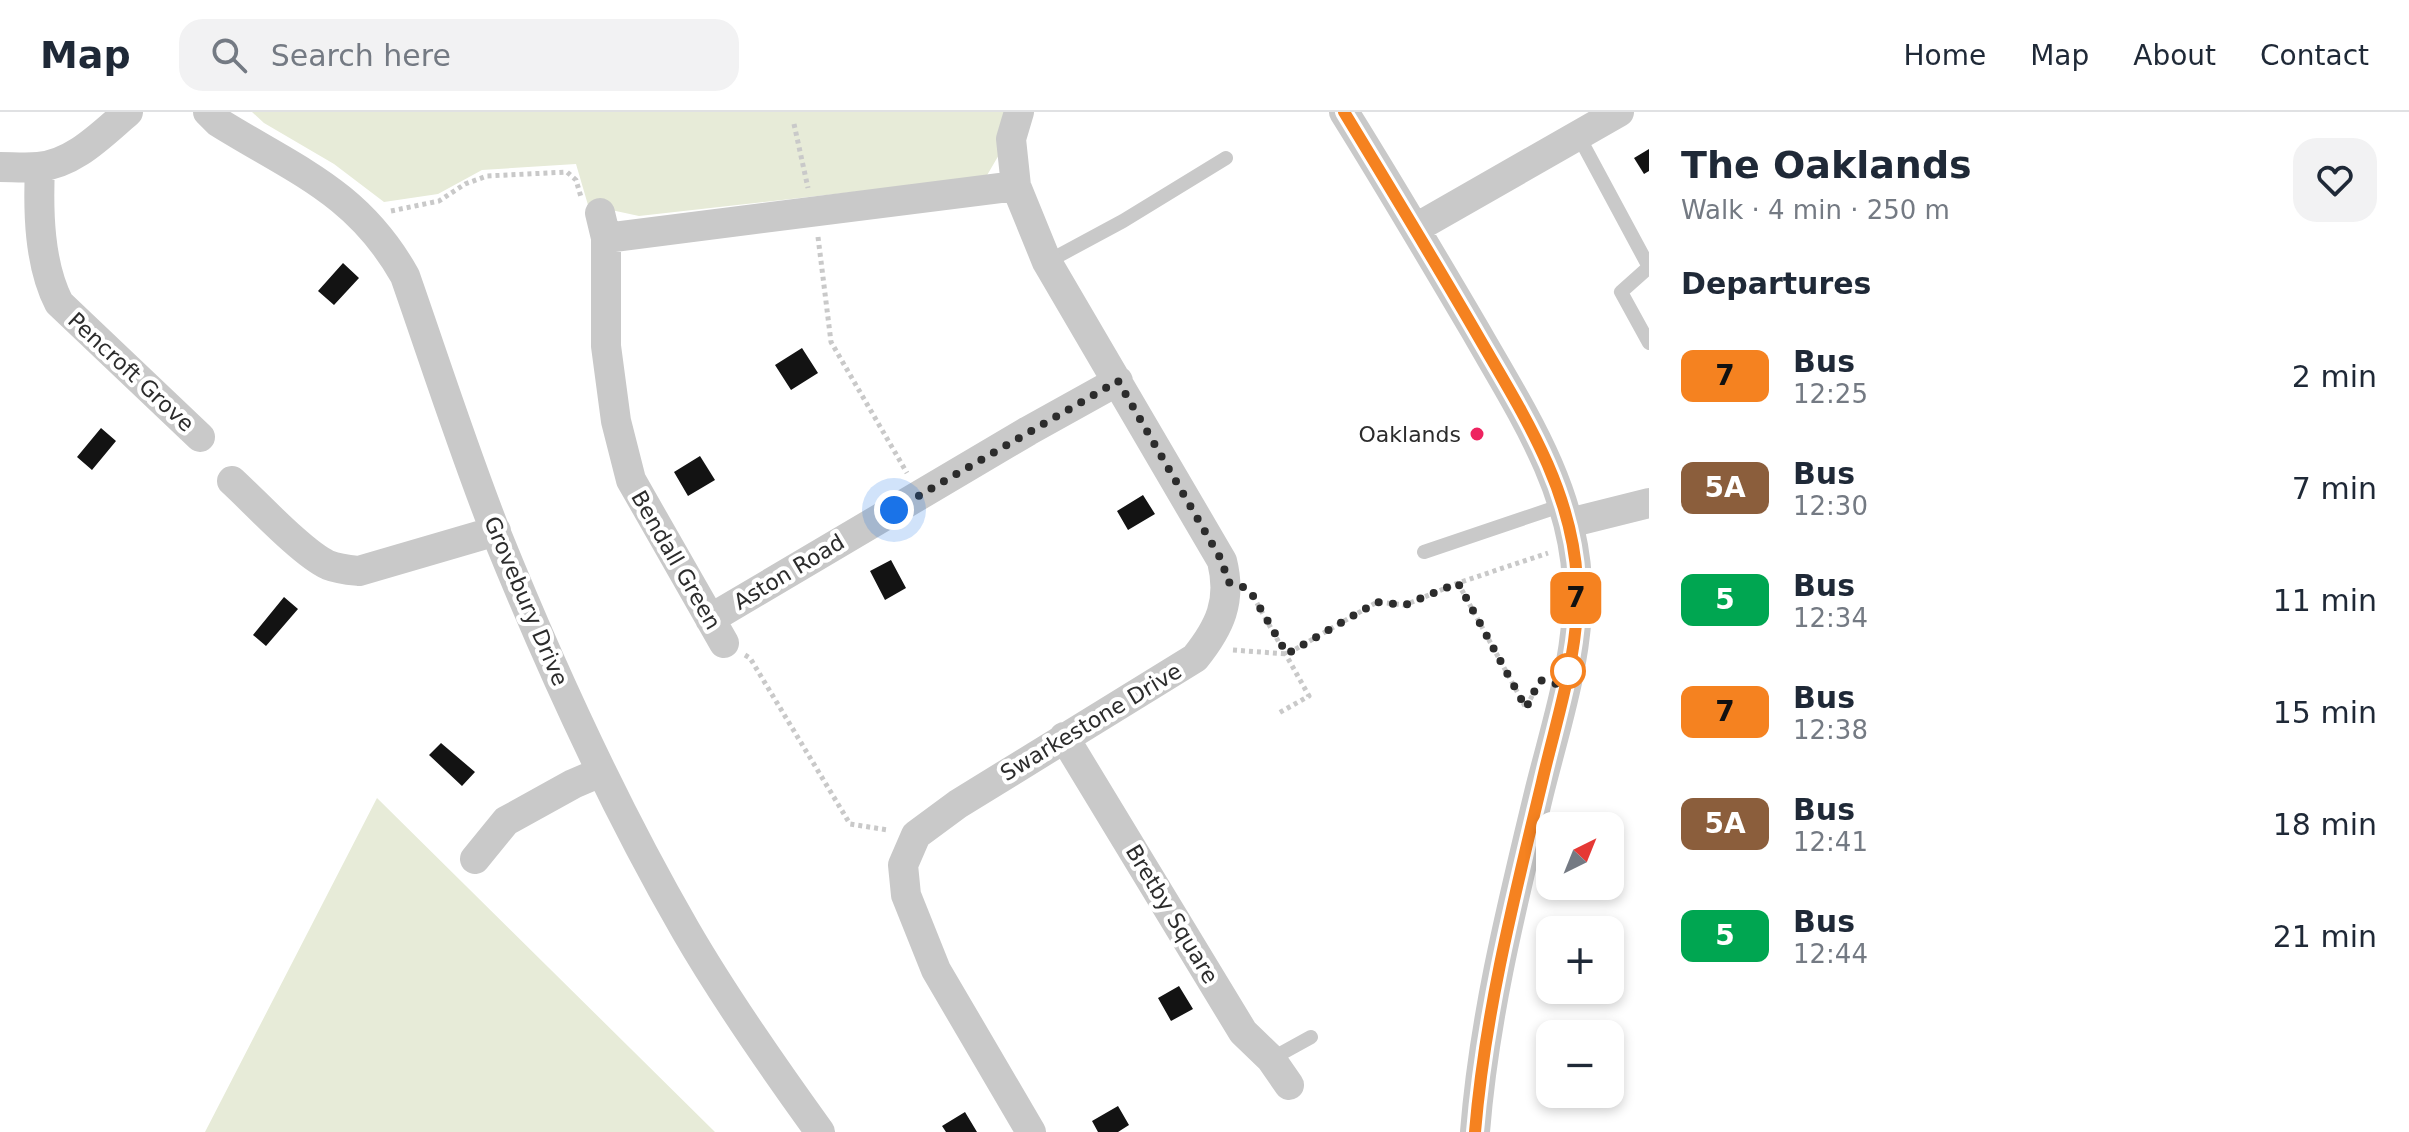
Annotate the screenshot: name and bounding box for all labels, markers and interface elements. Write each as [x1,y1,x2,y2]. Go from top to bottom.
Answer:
search box [179,19,739,91]
text: Map [40,33,131,77]
icon: search [207,33,251,77]
text: Search here [271,38,451,73]
text: Home [1903,39,1986,72]
text: Map [2030,39,2089,72]
text: About [2133,39,2216,72]
text: Contact [2260,39,2369,72]
button: heart [2293,138,2377,222]
text: The Oaklands [1681,143,1972,187]
text: Walk · 4 min · 250 m [1681,195,1950,225]
text: Departures [1681,266,1871,301]
street label: Pencroft Grove [63,307,199,437]
text: Bus [1793,344,1855,379]
text: 7 [1715,359,1735,392]
text: 2 min [2292,359,2377,394]
text: 12:25 [1793,379,1868,409]
place label: Oaklands [1358,422,1461,447]
marker: Oaklands [1468,425,1486,443]
text: Bus [1793,456,1855,491]
text: 5A [1704,471,1746,504]
text: 7 min [2292,471,2377,506]
street label: Bendall Green [626,486,726,634]
your location [874,490,914,530]
text: 12:30 [1793,491,1868,521]
street label: Grovebury Drive [479,513,573,689]
street label: Aston Road [729,529,849,615]
text: Bus [1793,568,1855,603]
line badge: 7 [1550,572,1602,624]
text: 7 [1566,581,1586,614]
text: 5 [1715,583,1735,616]
text: 11 min [2273,583,2377,618]
text: 12:34 [1793,603,1868,633]
unlabelled marker [1551,654,1585,688]
street label: Swarkestone Drive [996,658,1186,786]
text: Bus [1793,680,1855,715]
text: 7 [1715,695,1735,728]
text: 15 min [2273,695,2377,730]
text: 12:38 [1793,715,1868,745]
text: Bus [1793,792,1855,827]
text: 5A [1704,807,1746,840]
text: 18 min [2273,807,2377,842]
north arrow [1536,812,1624,900]
map controls [1536,812,1624,1108]
text: 12:41 [1793,827,1868,857]
street label: Bretby Square [1121,840,1223,988]
text: Bus [1793,904,1855,939]
button: + [1536,916,1624,1004]
text: 5 [1715,919,1735,952]
text: 21 min [2273,919,2377,954]
text: 12:44 [1793,939,1868,969]
button: − [1536,1020,1624,1108]

